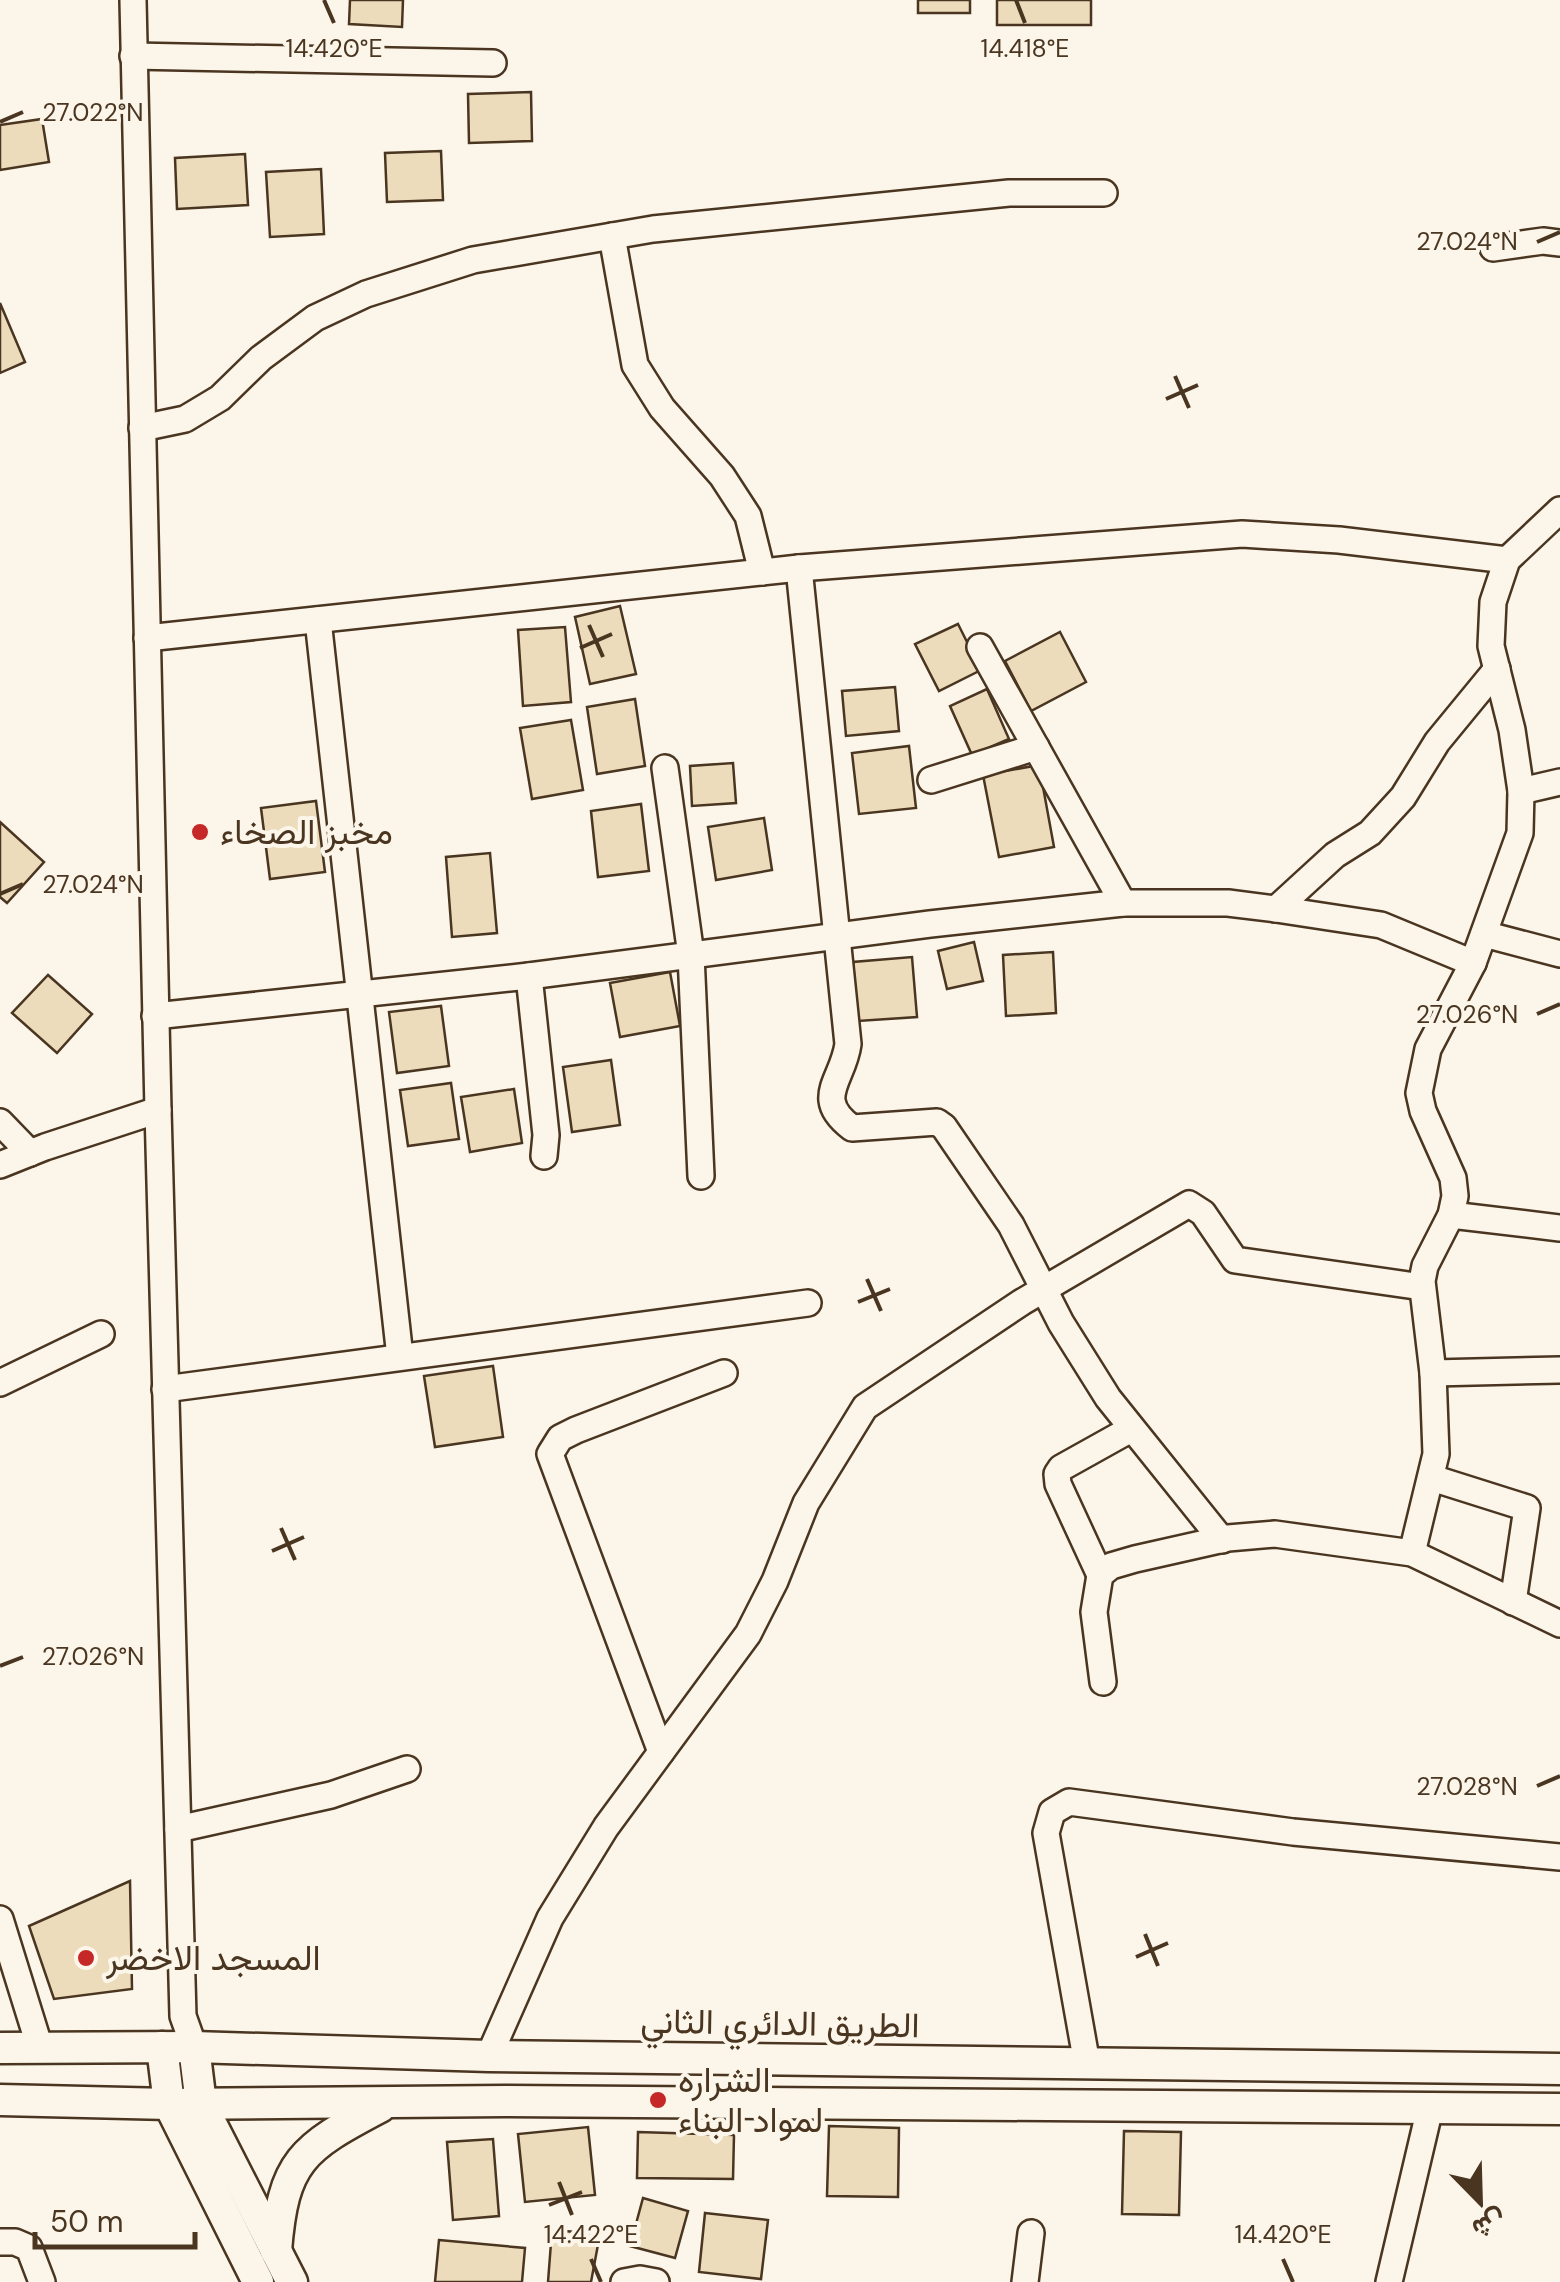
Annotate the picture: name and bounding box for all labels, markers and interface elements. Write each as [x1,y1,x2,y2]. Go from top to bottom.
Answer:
text: 14.420°E [285,32,383,65]
text: 14.418°E [981,32,1069,65]
text: 27.022°N [42,96,144,129]
text: 27.024°N [1416,225,1518,258]
place label: مخبز الصخاء [220,809,393,855]
marker: مخبز الصخاء [189,821,211,843]
text: 27.024°N [42,868,144,901]
text: 27.026°N [1416,998,1518,1031]
text: 27.026°N [42,1640,144,1673]
text: 27.028°N [1416,1770,1518,1803]
place label: المسجد الاخضر [105,1935,321,1981]
marker: المسجد الاخضر [75,1947,97,1969]
street label: الطريق الدائري الثاني [640,1998,920,2054]
place label: الشراره لمواد البناء [678,2057,823,2143]
marker: الشراره لمواد البناء [647,2089,669,2111]
north arrow [1430,2152,1530,2252]
scale bar [35,2187,195,2249]
text: ش [1467,2201,1512,2248]
text: 50 m [50,2202,124,2241]
text: 14.422°E [544,2218,638,2251]
text: 14.420°E [1234,2218,1332,2251]

